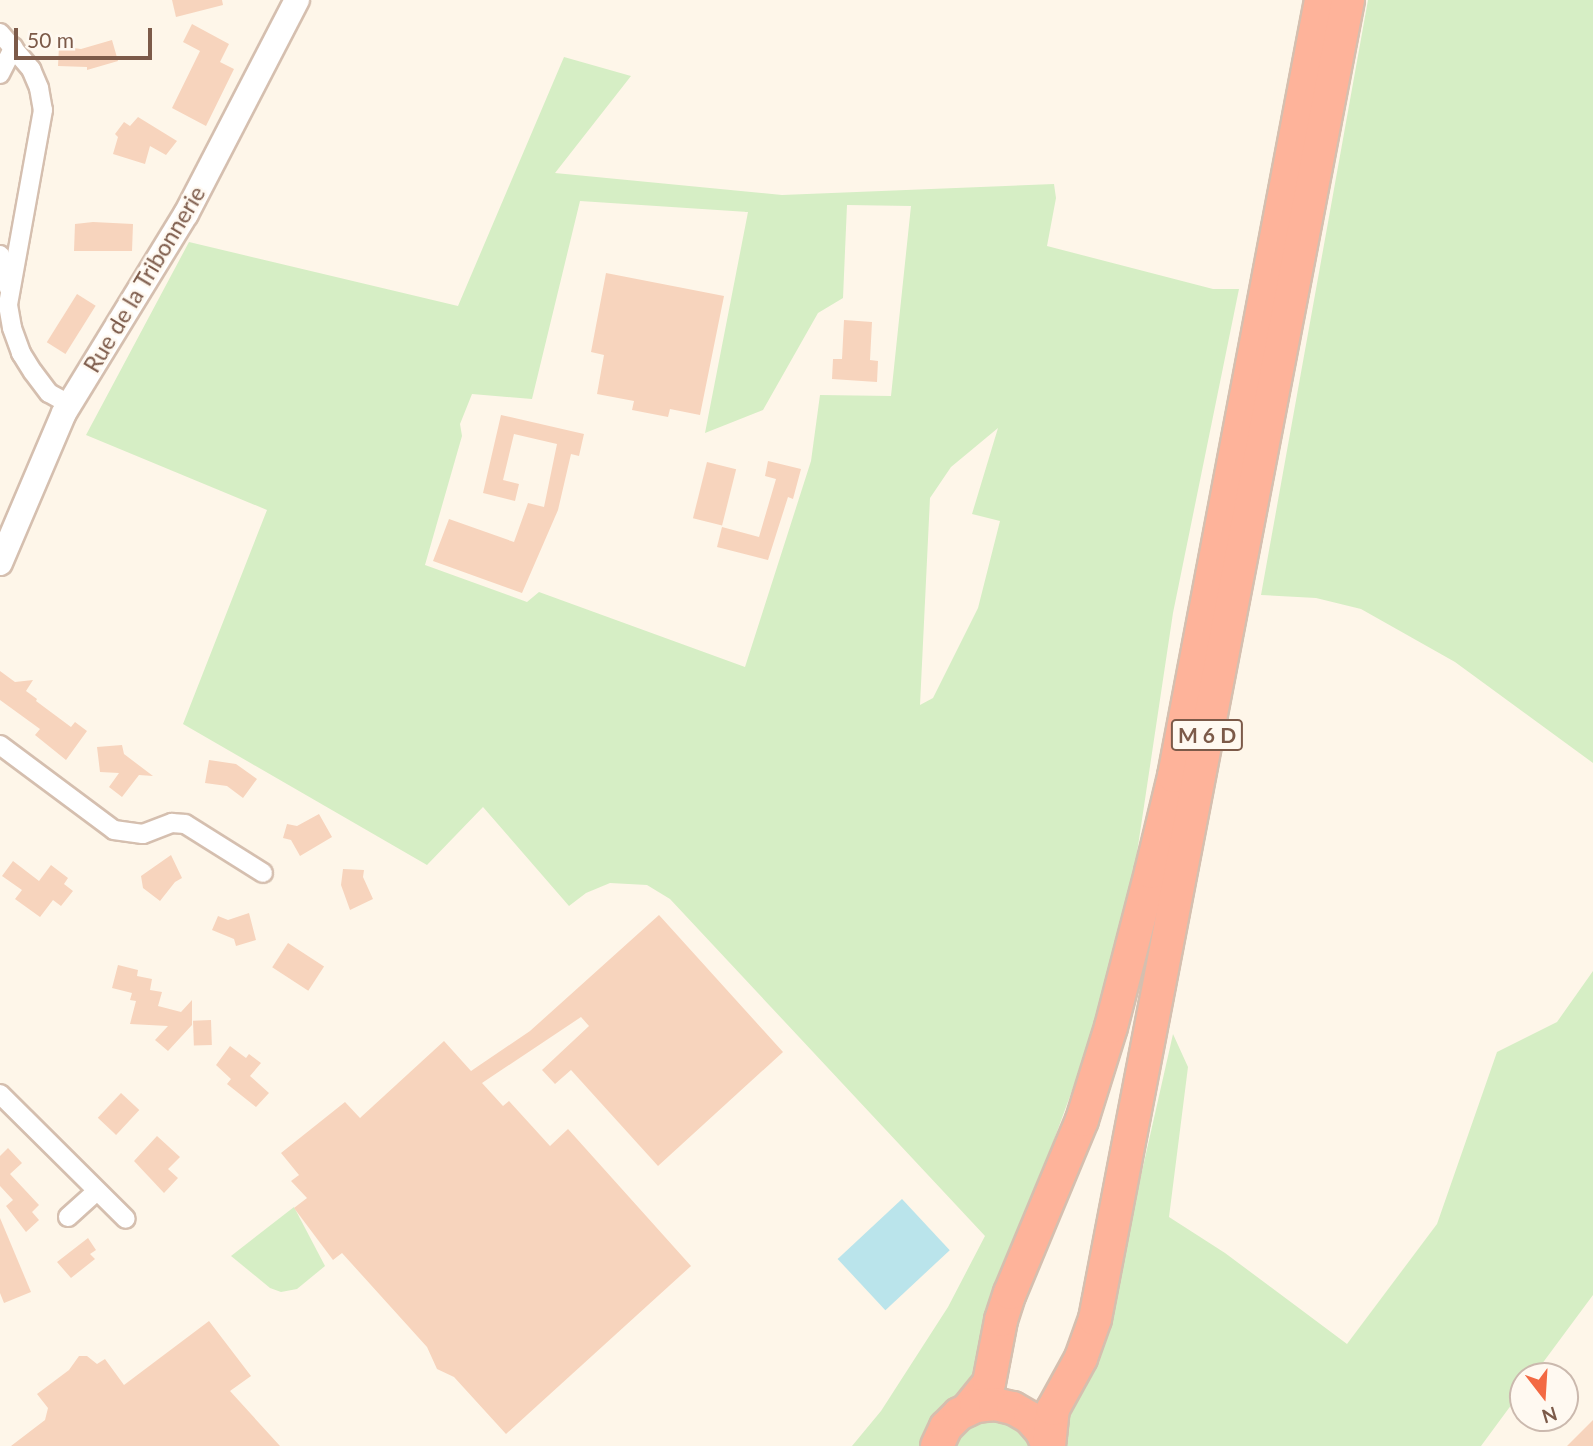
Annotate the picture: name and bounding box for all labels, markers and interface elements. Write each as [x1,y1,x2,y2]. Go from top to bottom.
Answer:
scale bar [18,14,156,58]
text: 50 m [27,27,74,52]
street label: Rue de la Tribonnerie [77,181,211,377]
road number: M 6 D [1170,718,1244,752]
north arrow [1509,1362,1579,1432]
text: N [1539,1403,1560,1429]

